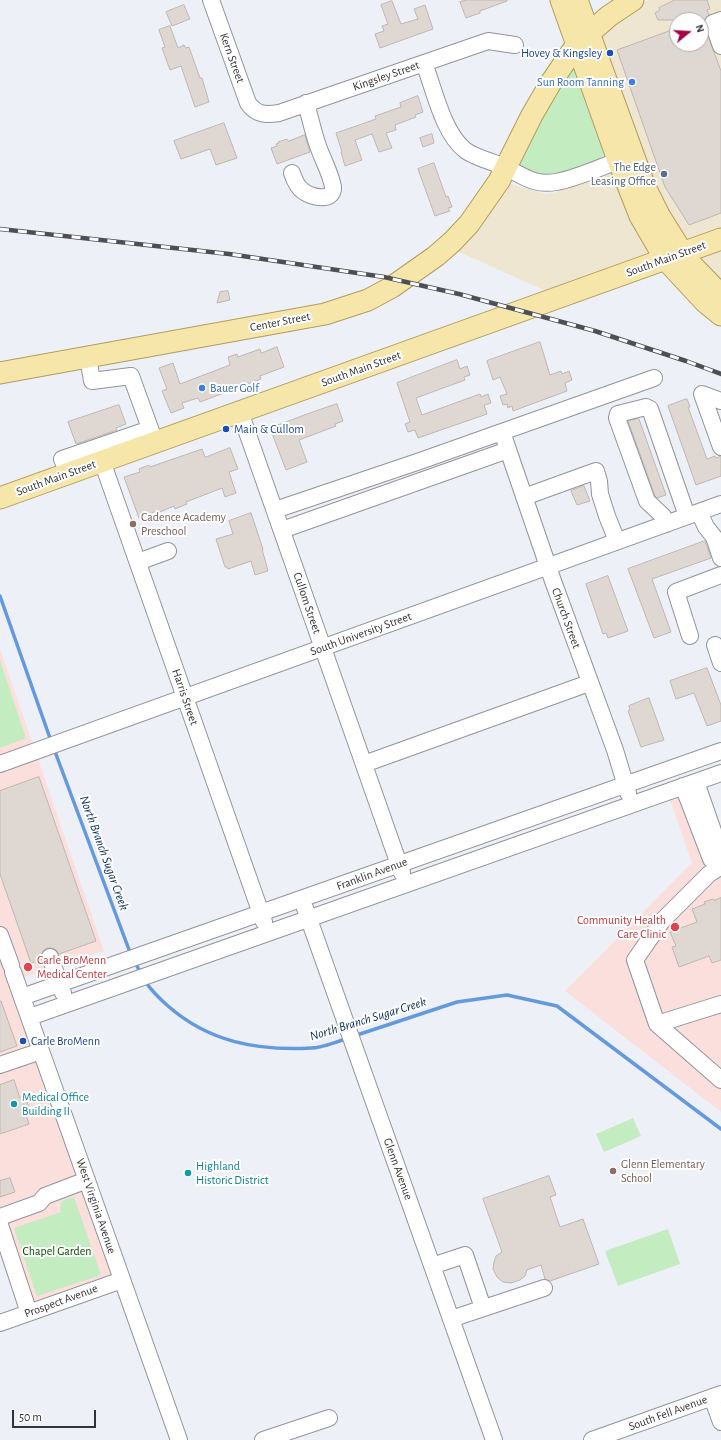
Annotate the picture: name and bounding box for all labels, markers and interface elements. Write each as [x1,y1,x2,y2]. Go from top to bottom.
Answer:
north arrow [669,12,709,52]
text: N [694,23,706,34]
street label: Kern Street [216,31,248,85]
place label: Hovey & Kingsley [521,46,602,60]
marker: Hovey & Kingsley [605,48,615,58]
street label: Kingsley Street [351,58,421,94]
place label: Sun Room Tanning [537,75,624,89]
marker: Sun Room Tanning [627,77,637,87]
place label: The Edge Leasing Office [591,160,656,188]
marker: The Edge Leasing Office [659,169,669,179]
street label: South Main Street [624,238,708,280]
street label: Center Street [249,309,311,335]
street label: South Main Street [319,348,403,390]
place label: Bauer Golf [210,381,259,395]
marker: Bauer Golf [197,383,207,393]
place label: Main & Cullom [234,422,304,436]
marker: Main & Cullom [221,424,231,434]
street label: South Main Street [14,457,98,499]
place label: Cadence Academy Preschool [141,510,226,538]
marker: Cadence Academy Preschool [128,519,138,529]
street label: Cullom Street [290,571,324,635]
street label: Church Street [548,586,584,650]
street label: South University Street [308,609,414,659]
street label: Harris Street [169,667,201,727]
water label: North Branch Sugar Creek [76,794,132,912]
street label: Franklin Avenue [334,854,410,894]
place label: Community Health Care Clinic [577,913,666,941]
marker: Community Health Care Clinic [669,921,681,933]
place label: Carle BroMenn Medical Center [37,953,107,981]
marker: Carle BroMenn Medical Center [22,961,34,973]
water label: North Branch Sugar Creek [308,994,428,1044]
place label: Carle BroMenn [31,1034,100,1048]
marker: Carle BroMenn [18,1036,28,1046]
place label: Medical Office Building II [22,1090,89,1118]
marker: Medical Office Building II [9,1099,19,1109]
street label: Glenn Avenue [380,1136,416,1202]
street label: West Virginia Avenue [73,1156,119,1256]
place label: Glenn Elementary School [621,1157,705,1185]
place label: Highland Historic District [196,1159,269,1187]
marker: Glenn Elementary School [608,1166,618,1176]
marker: Highland Historic District [183,1168,193,1178]
park label: Chapel Garden [23,1244,91,1258]
street label: Prospect Avenue [22,1281,100,1321]
street label: South Fell Avenue [627,1392,709,1434]
scale bar [14,1402,98,1428]
text: 50 m [19,1411,42,1423]

